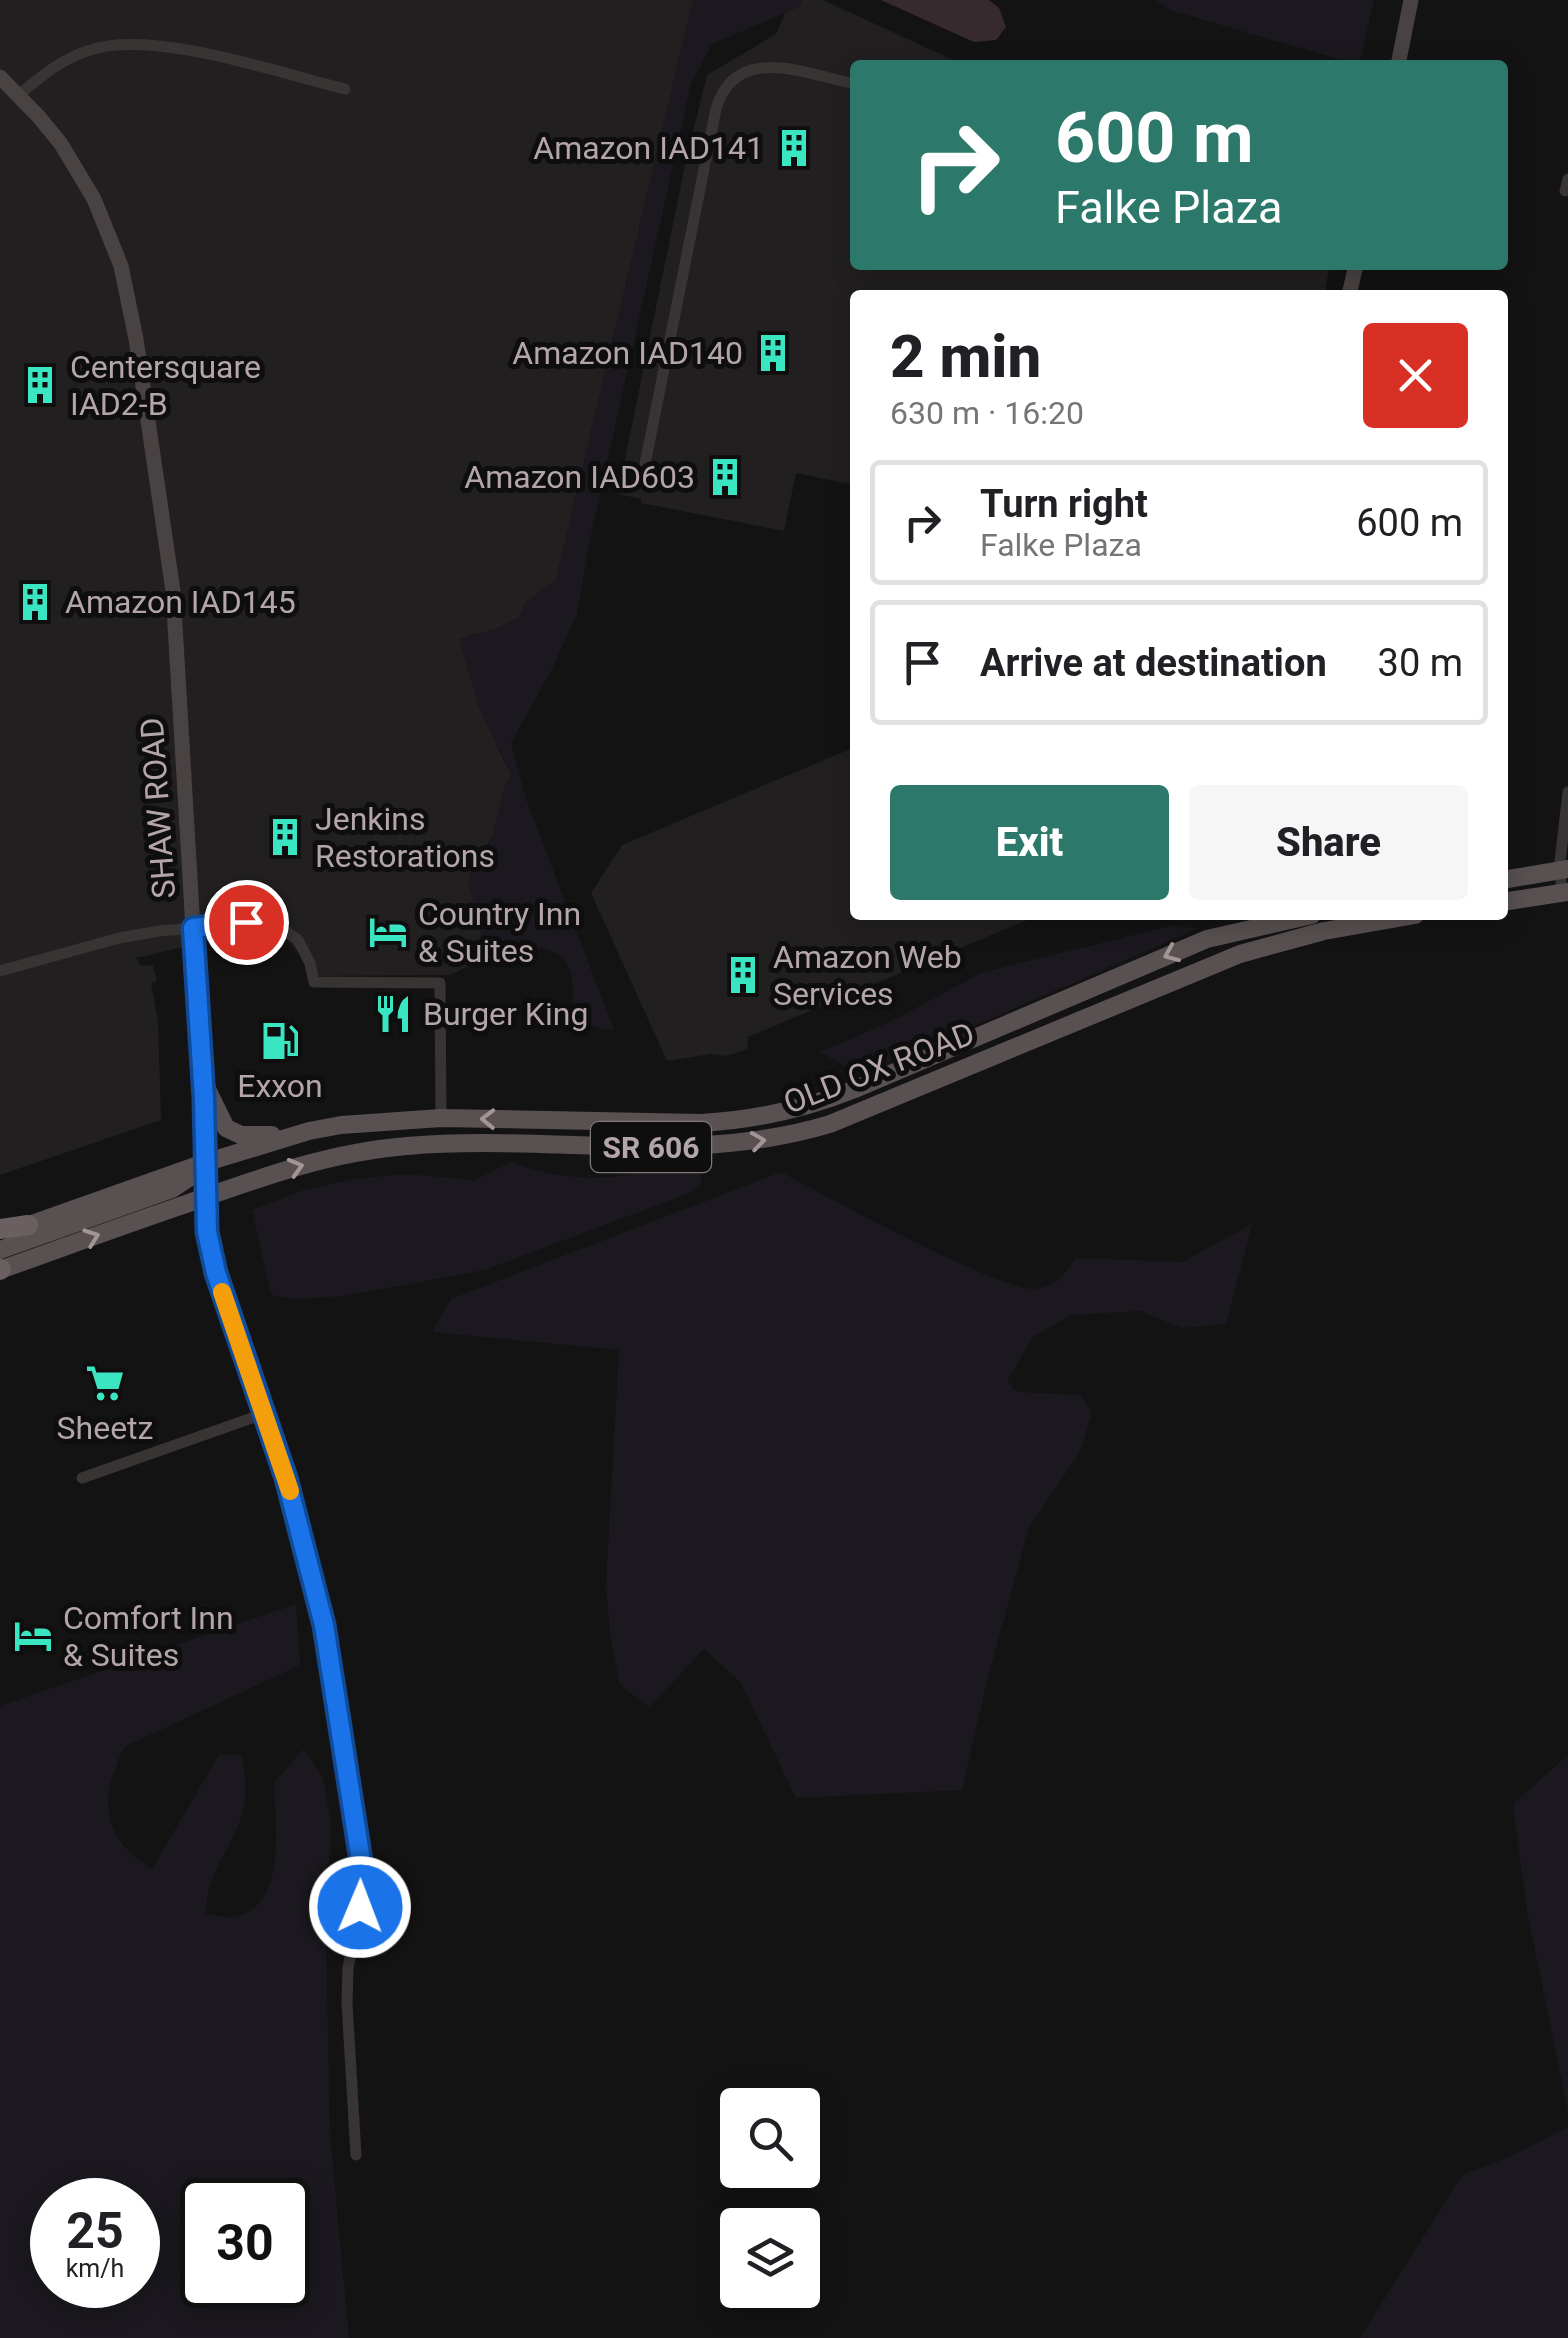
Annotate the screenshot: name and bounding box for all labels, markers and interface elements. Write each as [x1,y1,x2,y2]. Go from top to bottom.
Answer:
text: 600 m [1055,97,1254,179]
icon: right [890,100,1020,230]
building icon: Amazon IAD141 [773,127,815,169]
place label: Amazon IAD141 [533,129,764,167]
text: Falke Plaza [1055,181,1283,234]
text: 2 min [890,321,1041,392]
button: close [1363,323,1468,428]
building icon: Amazon IAD140 [752,332,794,374]
place label: Amazon IAD140 [512,334,743,372]
place label: Centersquare IAD2-B [70,348,261,423]
building icon: Centersquare IAD2-B [19,364,61,406]
text: 630 m · 16:20 [890,394,1084,432]
building icon: Amazon IAD603 [704,456,746,498]
place label: Amazon IAD603 [464,458,695,496]
text: Turn right [980,482,1148,526]
icon: right [895,495,950,550]
text: 600 m [1356,501,1463,545]
text: Falke Plaza [980,526,1142,564]
building icon: Amazon IAD145 [14,581,56,623]
place label: Amazon IAD145 [65,583,296,621]
icon: arrive [895,635,950,690]
text: Arrive at destination [980,641,1327,685]
text: 30 m [1378,641,1463,685]
street label: SHAW ROAD [133,716,183,900]
button: Exit [890,785,1169,900]
button: Share [1189,785,1468,900]
place label: Jenkins Restorations [315,800,495,875]
building icon: Jenkins Restorations [264,816,306,858]
pin [204,880,289,965]
icon: arrive [219,895,274,950]
place label: Country Inn & Suites [418,895,581,970]
hotel icon: Country Inn & Suites [367,911,409,953]
place label: Amazon Web Services [773,938,962,1013]
one-way arrow [1163,943,1181,963]
building icon: Amazon Web Services [722,954,764,996]
restaurant icon: Burger King [372,993,414,1035]
place label: Burger King [423,995,588,1033]
street label: OLD OX ROAD [778,1014,980,1122]
fuel station icon: Exxon [259,1020,301,1062]
place label: Exxon [237,1067,323,1105]
one-way arrow [480,1108,496,1130]
road number: SR 606 [591,1122,711,1172]
one-way arrow [751,1131,767,1152]
one-way arrow [287,1157,304,1178]
one-way arrow [82,1228,99,1249]
supermarket icon: Sheetz [84,1362,126,1404]
place label: Sheetz [57,1409,153,1447]
place label: Comfort Inn & Suites [63,1599,234,1674]
hotel icon: Comfort Inn & Suites [12,1615,54,1657]
position arrow [308,1855,412,1959]
map controls [720,2088,820,2308]
button: search [720,2088,820,2188]
speed limit sign: 30 [180,2178,310,2308]
text: 25 [66,2202,124,2260]
button: layers [720,2208,820,2308]
text: km/h [66,2254,124,2283]

